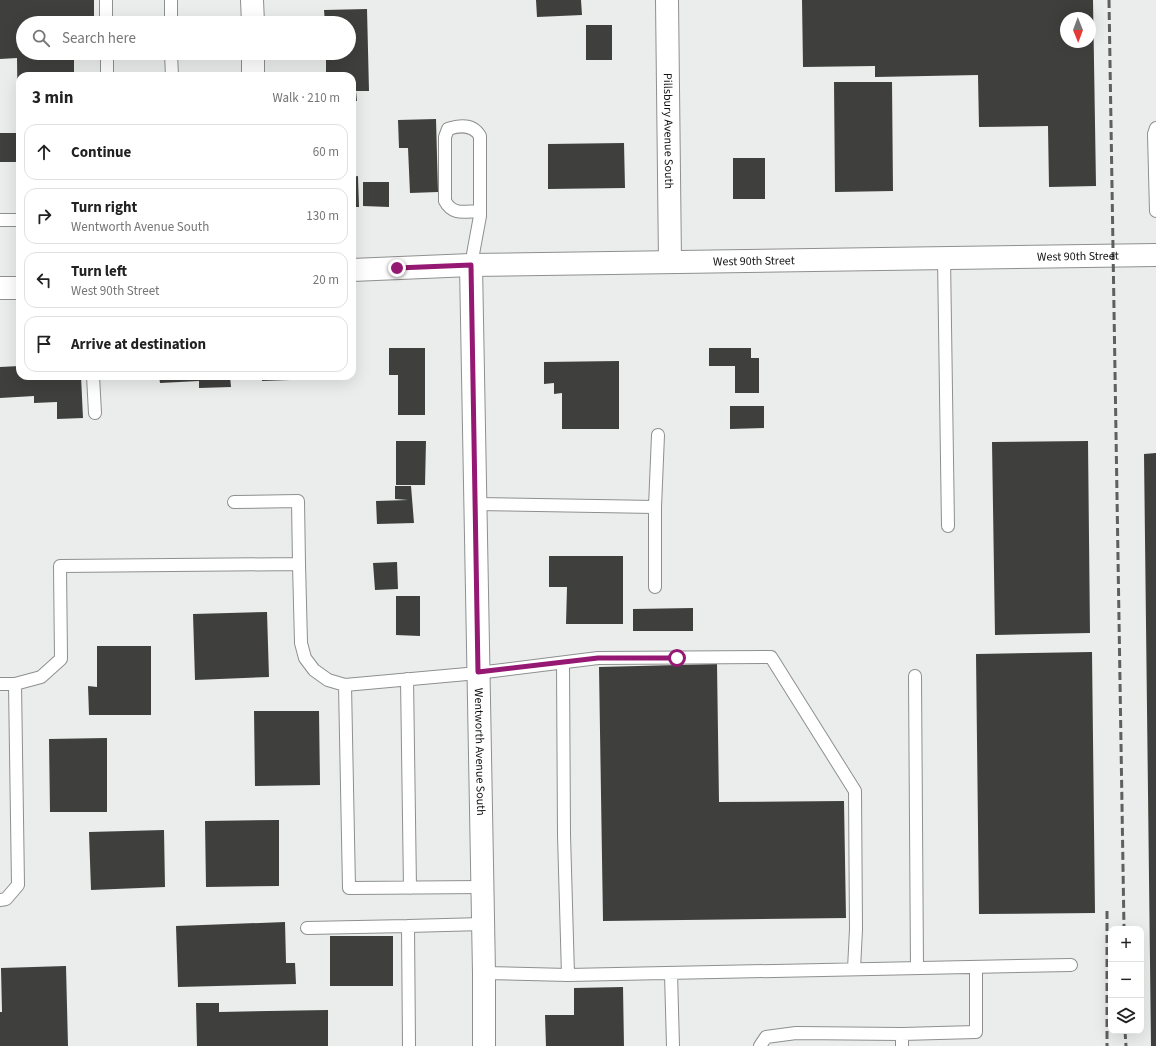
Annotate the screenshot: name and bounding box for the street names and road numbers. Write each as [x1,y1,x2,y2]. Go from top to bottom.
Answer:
street label: Pillsbury Avenue South [659,73,677,189]
street label: West 90th Street [1037,248,1119,266]
street label: West 90th Street [713,252,795,270]
street label: Wentworth Avenue South [470,688,489,816]

